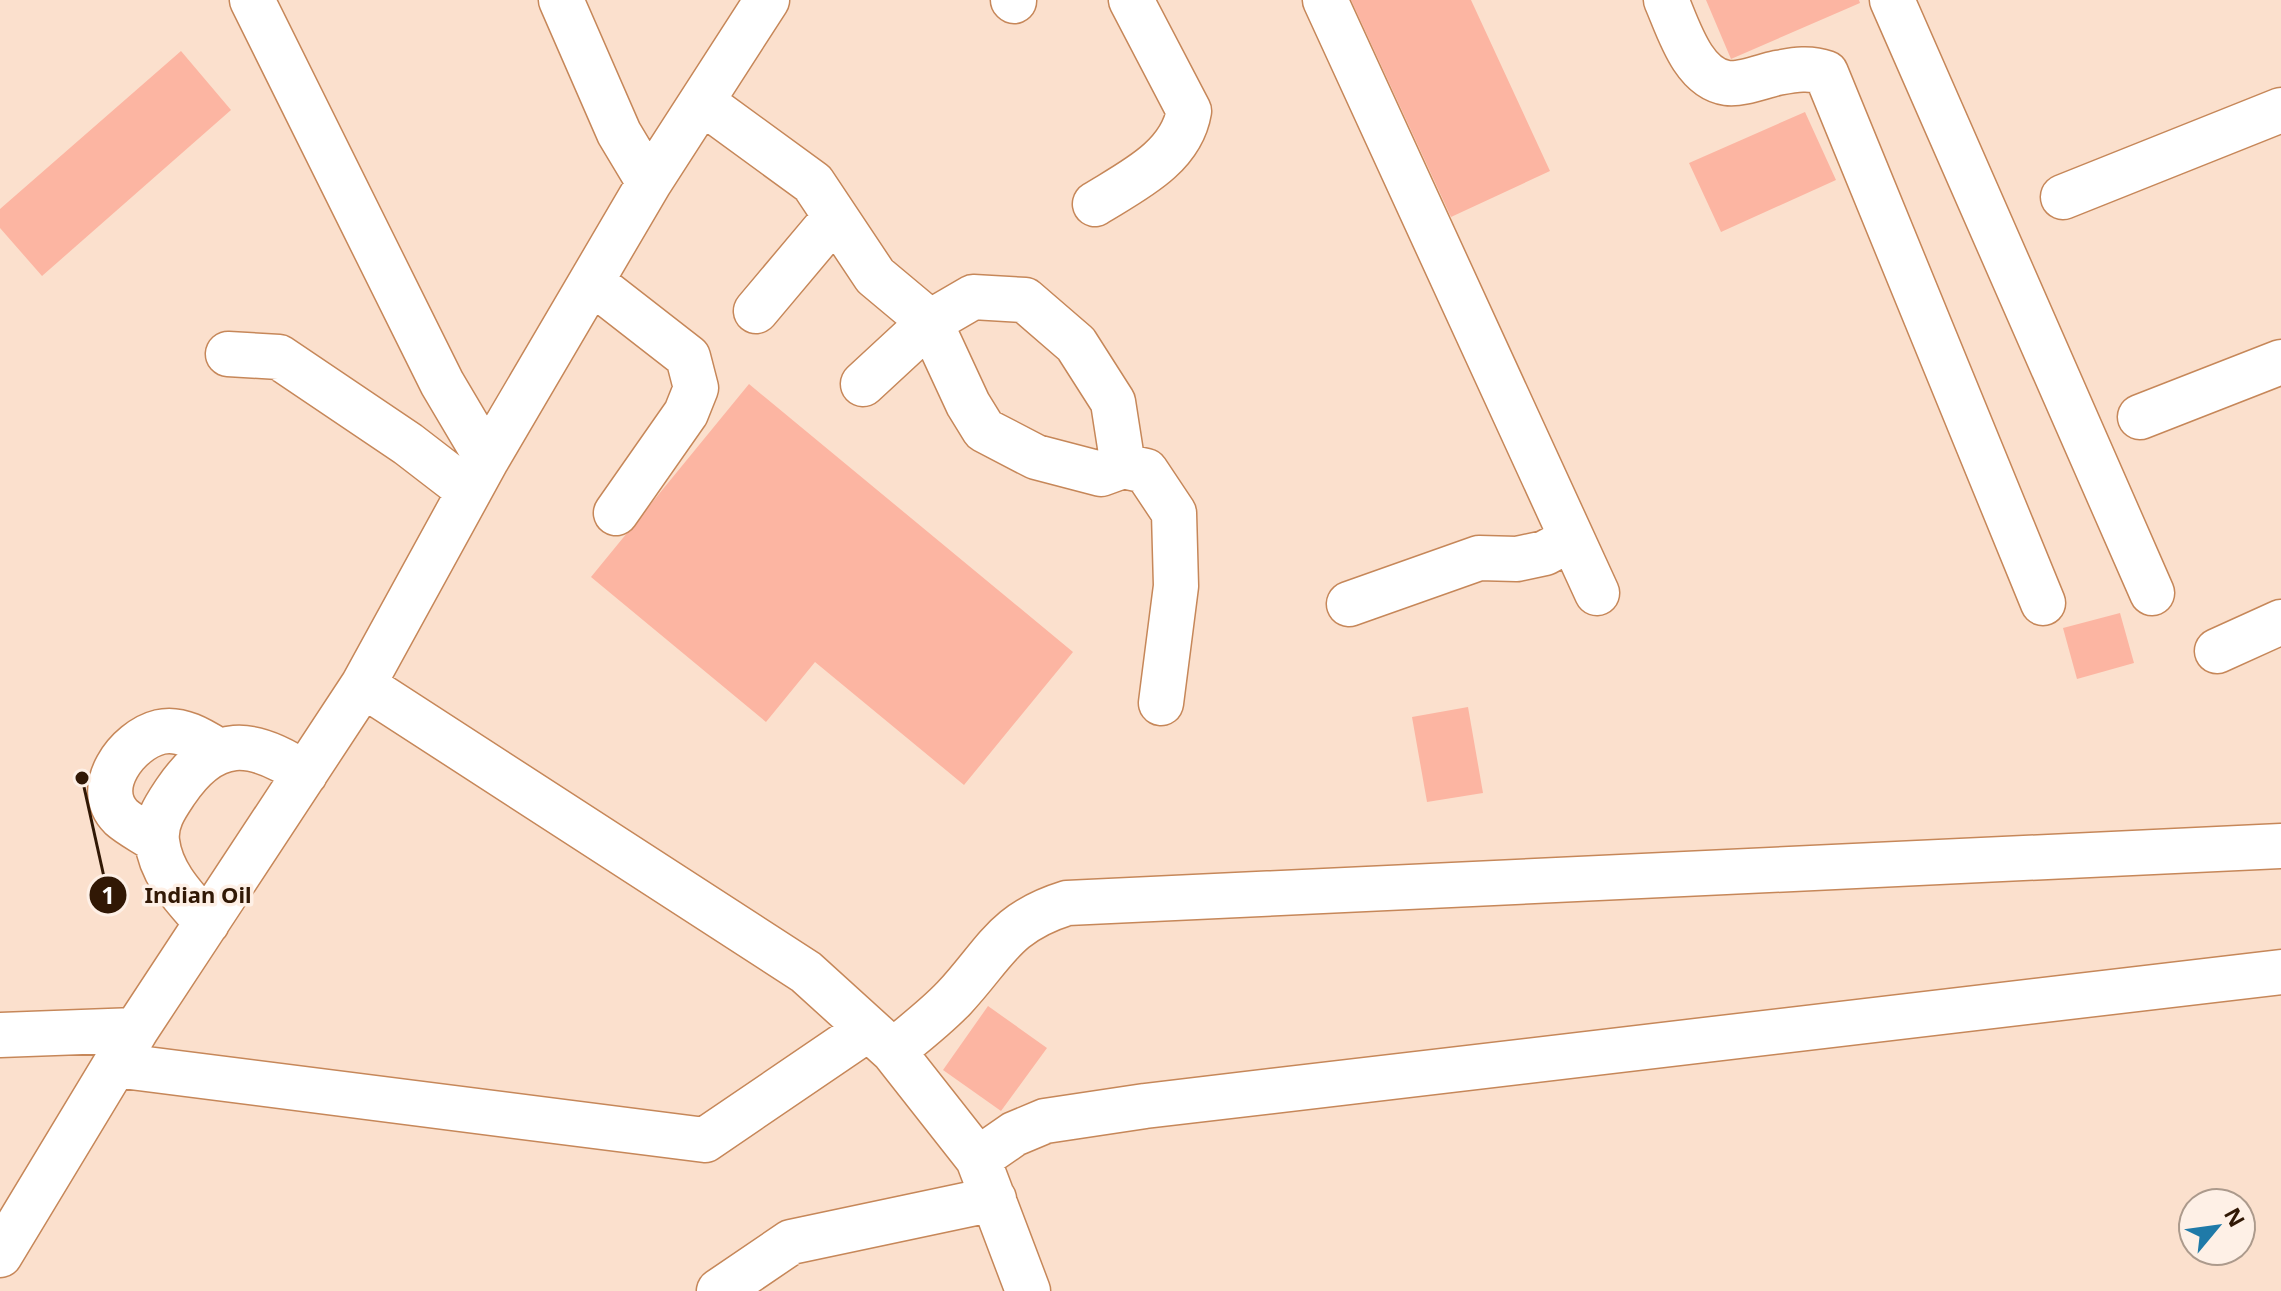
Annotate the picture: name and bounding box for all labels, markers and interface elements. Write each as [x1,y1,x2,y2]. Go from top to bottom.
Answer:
callout: Indian Oil [88,872,267,918]
text: 1 [101,878,115,911]
text: Indian Oil [144,879,252,909]
north arrow [2177,1187,2257,1267]
text: N [2218,1202,2253,1232]

